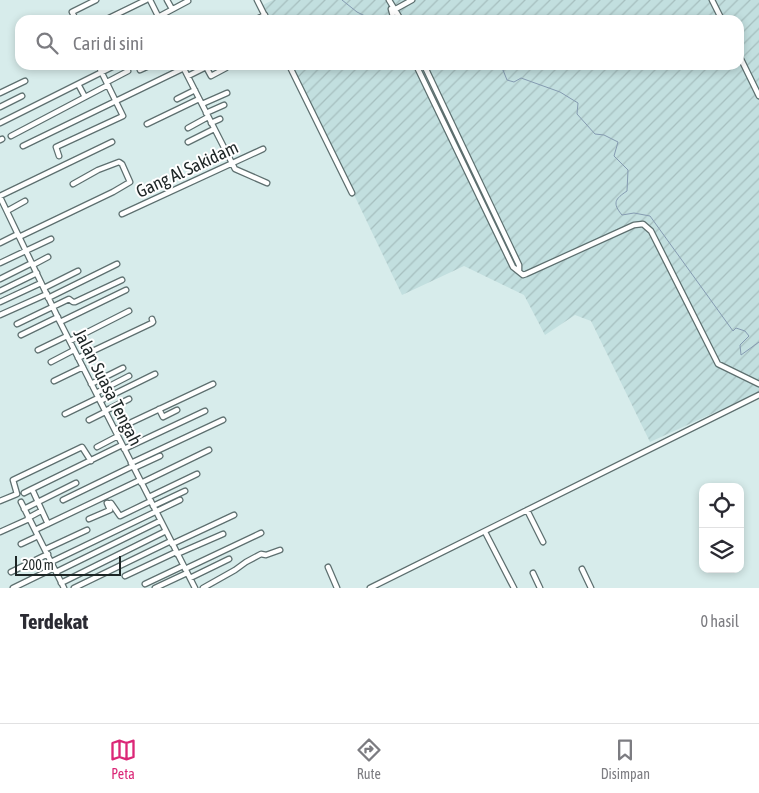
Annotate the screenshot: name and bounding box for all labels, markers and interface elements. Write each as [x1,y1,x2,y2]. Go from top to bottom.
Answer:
search box [15,15,744,70]
icon: search [33,29,61,57]
text: Cari di sini [73,32,144,54]
street label: Gang Al Sakidam [133,136,241,202]
street label: Jalan Suasa Tengah [69,325,147,449]
map controls [699,483,744,573]
button: locate [699,483,744,528]
button: layers [699,528,744,573]
scale bar [15,553,121,576]
text: 200 m [22,557,54,573]
text: Terdekat [20,609,88,633]
text: 0 hasil [701,612,739,630]
tab: Peta [109,736,137,782]
tab: Rute [355,736,383,782]
tab: Disimpan [601,736,650,782]

